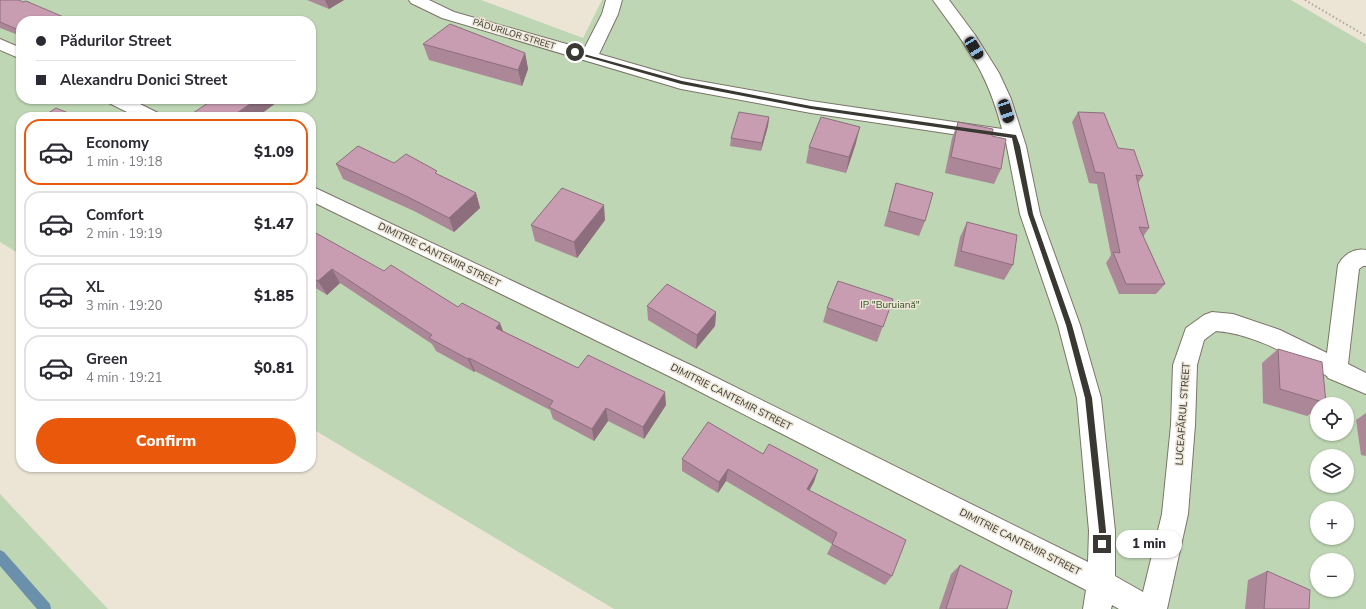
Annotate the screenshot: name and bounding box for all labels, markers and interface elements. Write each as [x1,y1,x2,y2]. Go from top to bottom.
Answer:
street label: PĂDURILOR STREET [471,16,557,52]
text: Pădurilor Street [60,31,171,51]
car [963,35,985,61]
route start [566,43,584,61]
text: Alexandru Donici Street [60,70,227,90]
car [997,98,1015,124]
text: Economy [86,133,149,153]
icon: car [38,134,74,170]
text: $1.09 [254,142,294,162]
text: 1 min · 19:18 [86,153,162,171]
text: Comfort [86,205,143,225]
icon: car [38,206,74,242]
text: $1.47 [254,214,294,234]
street label: DIMITRIE CANTEMIR STREET [375,219,503,291]
text: 2 min · 19:19 [86,225,162,243]
text: XL [86,277,105,297]
icon: car [38,278,74,314]
text: $1.85 [254,286,294,306]
text: 3 min · 19:20 [86,297,162,315]
park label: IP "Buruiană" [860,298,920,312]
text: Green [86,349,128,369]
icon: car [38,350,74,386]
text: $0.81 [254,358,294,378]
street label: DIMITRIE CANTEMIR STREET [668,360,794,434]
street label: LUCEAFĂRUL STREET [1172,362,1194,466]
text: 4 min · 19:21 [86,369,162,387]
map controls [1310,397,1354,597]
button: locate [1310,397,1354,441]
button: Confirm [36,418,296,464]
button: layers [1310,449,1354,493]
button: + [1310,501,1354,545]
street label: DIMITRIE CANTEMIR STREET [957,505,1083,579]
callout: 1 min [1116,530,1182,558]
route end [1093,535,1111,553]
text: 1 min [1132,535,1166,553]
button: − [1310,553,1354,597]

